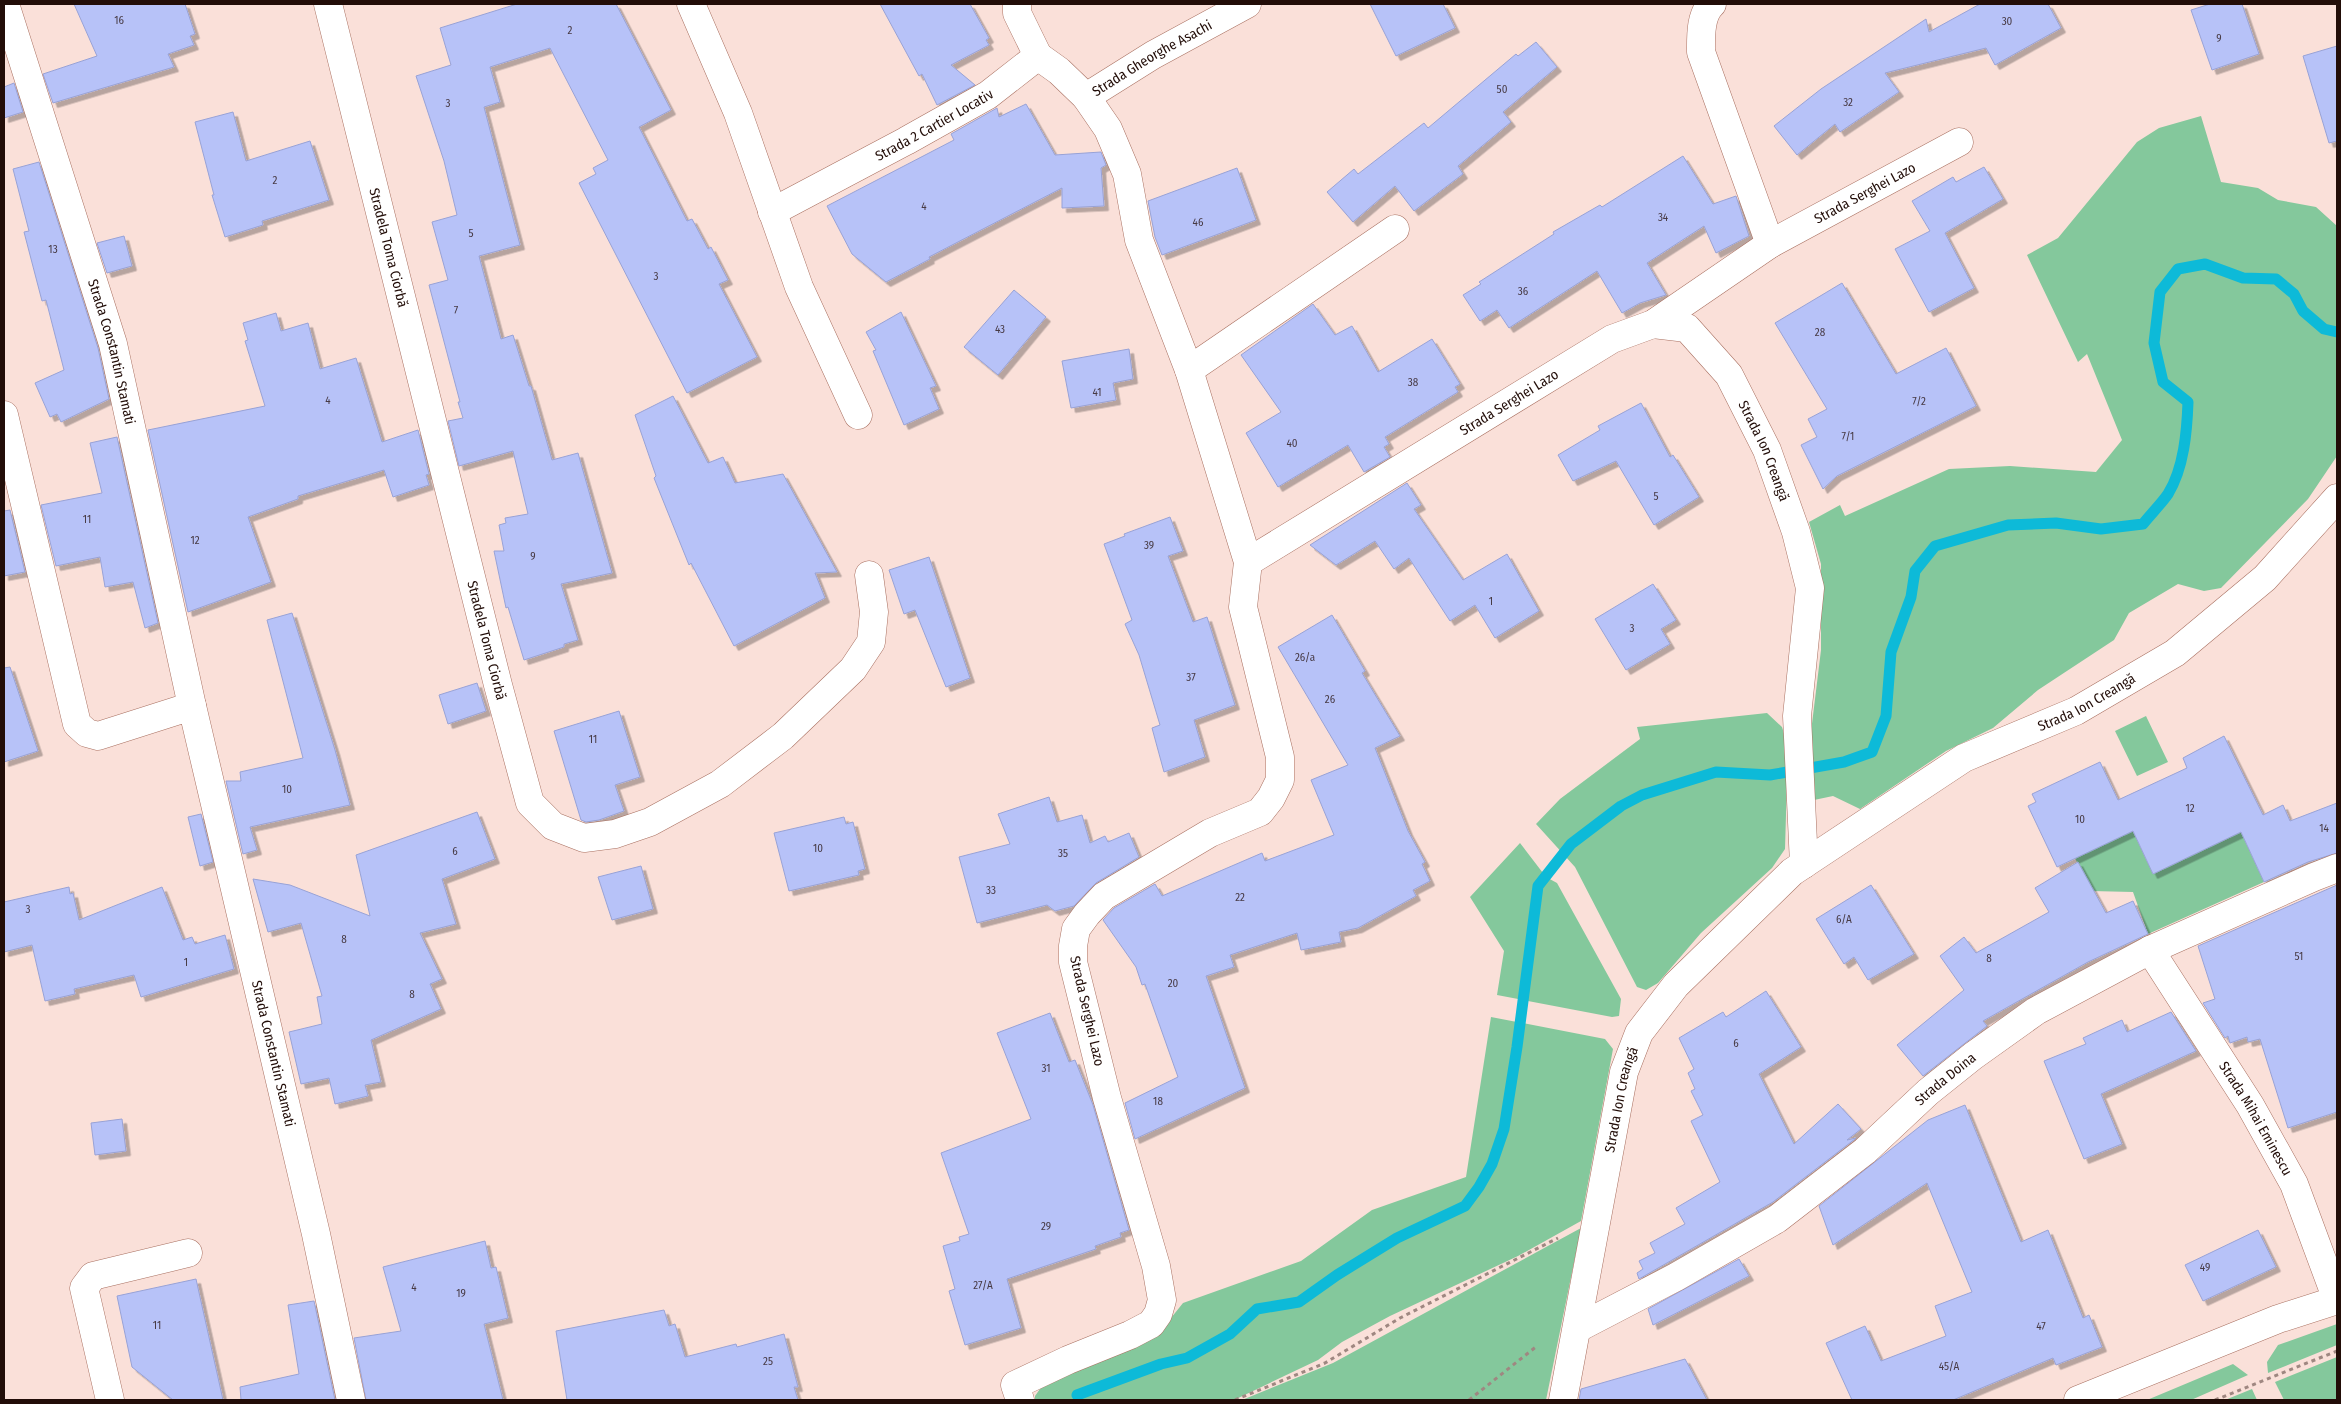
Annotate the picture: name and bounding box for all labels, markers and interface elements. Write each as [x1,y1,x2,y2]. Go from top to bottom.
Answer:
house number: 16 [114,14,124,27]
house number: 30 [2002,15,2013,28]
street label: Strada Gheorghe Asachi [1089,16,1215,100]
house number: 2 [568,24,573,37]
house number: 9 [2216,32,2222,45]
house number: 50 [1497,83,1508,96]
street label: Strada 2 Cartier Locativ [872,85,997,164]
house number: 32 [1843,96,1853,109]
house number: 3 [446,97,451,110]
street label: Strada Serghei Lazo [1811,159,1918,227]
house number: 2 [273,174,278,187]
street label: Stradela Toma Ciorbă [366,186,412,309]
house number: 4 [921,200,927,213]
house number: 34 [1658,211,1669,224]
house number: 46 [1193,216,1204,229]
house number: 5 [468,227,474,240]
house number: 13 [48,243,58,256]
house number: 3 [654,270,659,283]
street label: Strada Constantin Stamati [84,277,139,426]
house number: 36 [1518,285,1529,298]
house number: 7 [454,304,459,317]
house number: 43 [995,323,1005,336]
house number: 28 [1815,326,1826,339]
street label: Strada Serghei Lazo [1456,365,1561,439]
house number: 38 [1408,376,1419,389]
house number: 41 [1092,386,1102,399]
house number: 4 [325,394,331,407]
house number: 7/2 [1912,395,1926,408]
street label: Strada Ion Creangă [1735,398,1793,504]
house number: 7/1 [1842,430,1854,443]
house number: 40 [1286,437,1298,450]
house number: 5 [1653,490,1659,503]
house number: 11 [83,513,91,526]
house number: 12 [190,534,200,547]
house number: 39 [1144,539,1154,552]
house number: 9 [530,550,536,563]
street label: Stradela Toma Ciorbă [464,579,510,702]
house number: 1 [1489,595,1493,608]
house number: 3 [1630,622,1635,635]
house number: 26/a [1295,651,1315,664]
street label: Strada Ion Creangă [2035,670,2138,735]
house number: 37 [1186,671,1196,684]
house number: 26 [1325,693,1336,706]
house number: 11 [589,733,597,746]
house number: 10 [282,783,292,796]
house number: 12 [2185,802,2195,815]
house number: 10 [2075,813,2085,826]
house number: 14 [2319,822,2329,835]
house number: 10 [813,842,823,855]
house number: 6 [452,845,458,858]
house number: 35 [1058,847,1068,860]
house number: 33 [986,884,996,897]
house number: 22 [1235,891,1245,904]
house number: 3 [26,903,31,916]
house number: 6/A [1836,913,1852,926]
house number: 8 [341,933,347,946]
house number: 51 [2295,950,2303,963]
house number: 8 [1986,952,1992,965]
street label: Strada Serghei Lazo [1066,954,1108,1068]
house number: 1 [184,956,188,969]
house number: 20 [1168,977,1179,990]
street label: Strada Constantin Stamati [248,979,299,1128]
house number: 8 [409,988,415,1001]
house number: 6 [1733,1037,1739,1050]
street label: Strada Ion Creangă [1601,1044,1641,1154]
street label: Strada Doina [1911,1049,1979,1109]
street label: Strada Mihai Eminescu [2216,1058,2296,1178]
house number: 31 [1042,1062,1051,1075]
house number: 18 [1153,1095,1163,1108]
house number: 29 [1041,1220,1051,1233]
house number: 49 [2200,1261,2210,1274]
house number: 27/A [973,1279,993,1292]
house number: 4 [411,1281,417,1294]
house number: 19 [456,1287,466,1300]
house number: 11 [153,1319,161,1332]
house number: 47 [2036,1320,2046,1333]
house number: 25 [763,1355,773,1368]
house number: 45/A [1939,1360,1960,1373]

